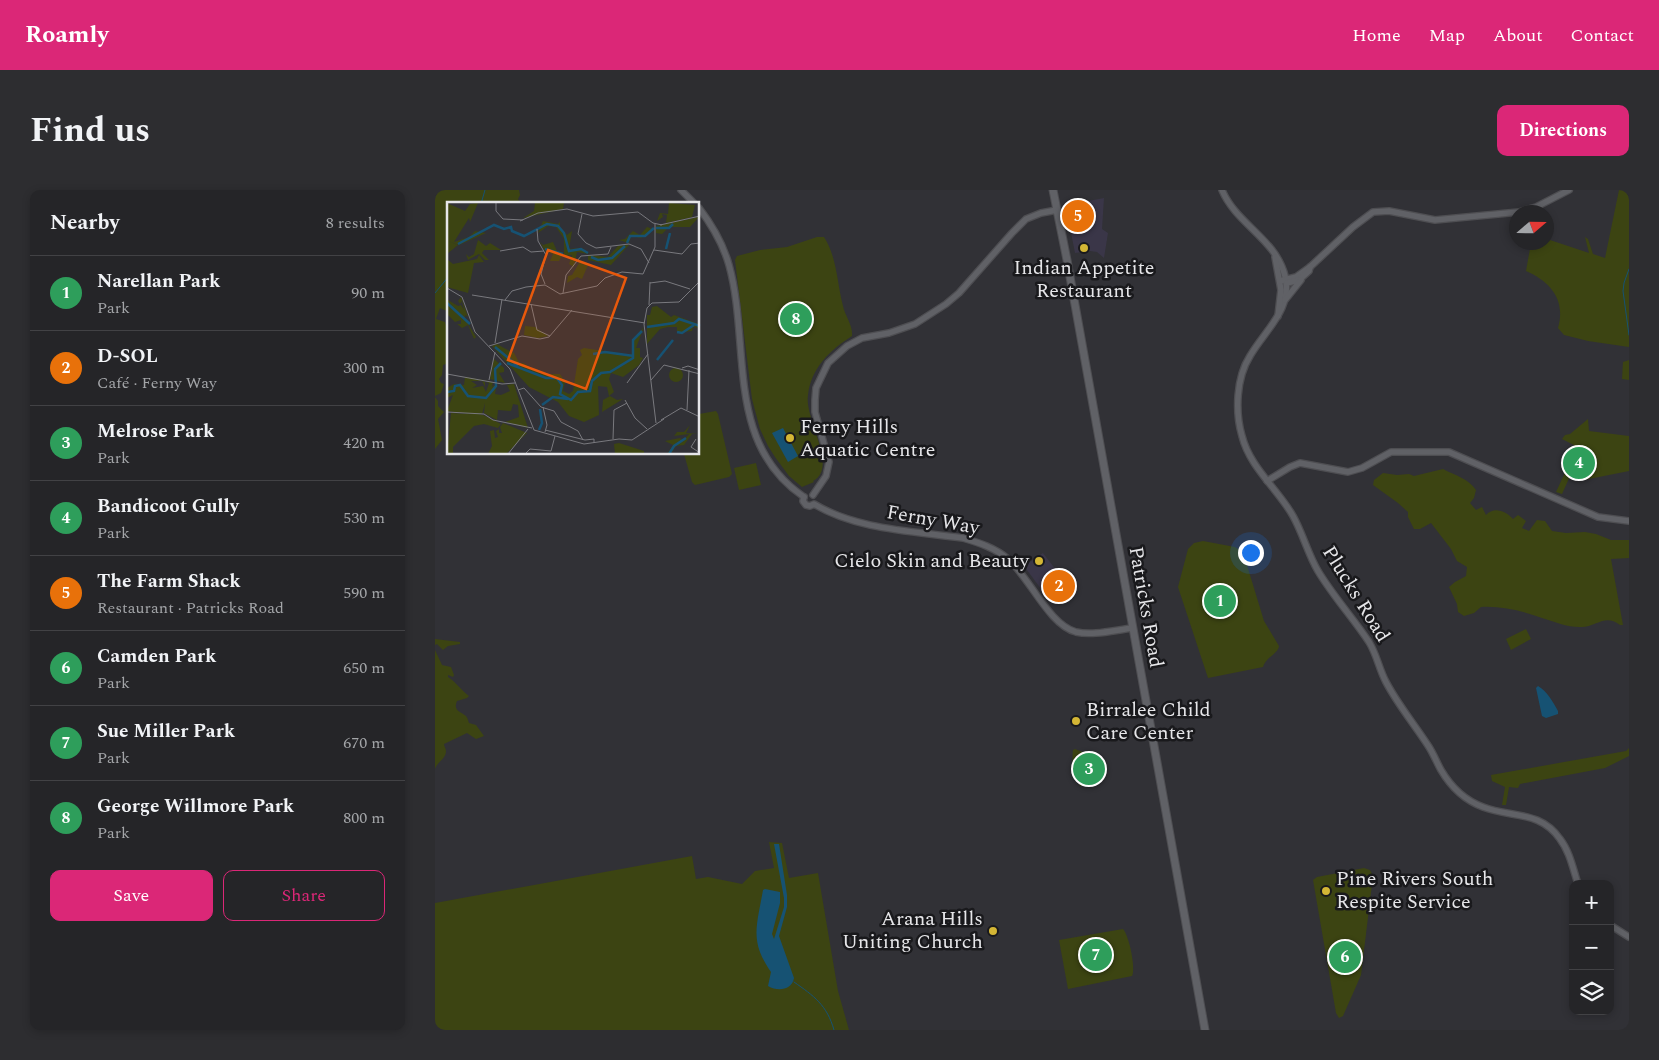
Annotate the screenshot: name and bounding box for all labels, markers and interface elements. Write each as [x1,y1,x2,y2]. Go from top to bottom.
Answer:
text: Roamly [25,17,109,53]
text: Home [1352,22,1401,49]
text: Map [1429,22,1465,49]
text: About [1493,22,1543,49]
text: Contact [1571,22,1634,49]
text: Find us [30,104,150,157]
button: Directions [1497,105,1629,156]
pin: 5 [1062,197,1094,235]
inset map [447,202,700,455]
north arrow [1509,205,1554,250]
text: Nearby [50,207,120,239]
text: 8 results [326,211,385,235]
marker: Indian Appetite Restaurant [1078,242,1090,254]
place label: Indian Appetite Restaurant [1014,253,1154,306]
text: Narellan Park [97,267,220,296]
text: 1 [62,281,70,305]
text: 90 m [351,281,385,305]
text: Park [97,296,130,320]
pin: 8 [780,300,812,338]
text: D-SOL [97,342,158,371]
text: 2 [62,356,70,380]
text: 300 m [343,356,385,380]
text: Café · Ferny Way [97,371,217,395]
place label: Ferny Hills Aquatic Centre [800,412,935,465]
text: Melrose Park [97,417,215,446]
text: 3 [62,431,70,455]
text: 420 m [343,431,385,455]
marker: Ferny Hills Aquatic Centre [784,432,796,444]
pin: 4 [1563,444,1595,482]
text: Park [97,446,130,470]
text: Bandicoot Gully [97,492,239,521]
street label: Ferny Way [884,497,983,543]
text: 4 [62,506,70,530]
text: 530 m [343,506,385,530]
text: Park [97,521,130,545]
your location [1238,540,1264,566]
street label: Plucks Road [1314,540,1398,648]
street label: Patricks Road [1121,544,1171,670]
place label: Cielo Skin and Beauty [834,546,1030,576]
marker: Cielo Skin and Beauty [1033,555,1045,567]
text: The Farm Shack [97,567,241,596]
pin: 2 [1043,567,1075,605]
text: 5 [62,581,70,605]
text: 590 m [343,581,385,605]
pin: 1 [1204,582,1236,620]
text: Restaurant · Patricks Road [97,596,284,620]
text: Camden Park [97,642,216,671]
text: 6 [62,656,70,680]
text: 650 m [343,656,385,680]
text: Park [97,671,130,695]
place label: Birralee Child Care Center [1086,695,1211,748]
marker: Birralee Child Care Center [1070,715,1082,727]
text: Sue Miller Park [97,717,235,746]
text: 7 [62,731,70,755]
text: 670 m [343,731,385,755]
text: Park [97,746,130,770]
pin: 3 [1073,750,1105,788]
text: George Willmore Park [97,792,294,821]
text: 8 [62,806,70,830]
text: 800 m [343,806,385,830]
text: Park [97,821,130,845]
place label: Pine Rivers South Respite Service [1336,864,1493,917]
button: Save [50,870,213,921]
button: Share [223,870,385,921]
map controls [1569,880,1614,1015]
button: + [1569,880,1614,925]
marker: Pine Rivers South Respite Service [1320,885,1332,897]
place label: Arana Hills Uniting Church [842,904,983,957]
marker: Arana Hills Uniting Church [987,925,999,937]
button: − [1569,925,1614,970]
pin: 7 [1080,936,1112,974]
pin: 6 [1329,938,1361,976]
button: layers [1569,970,1614,1015]

